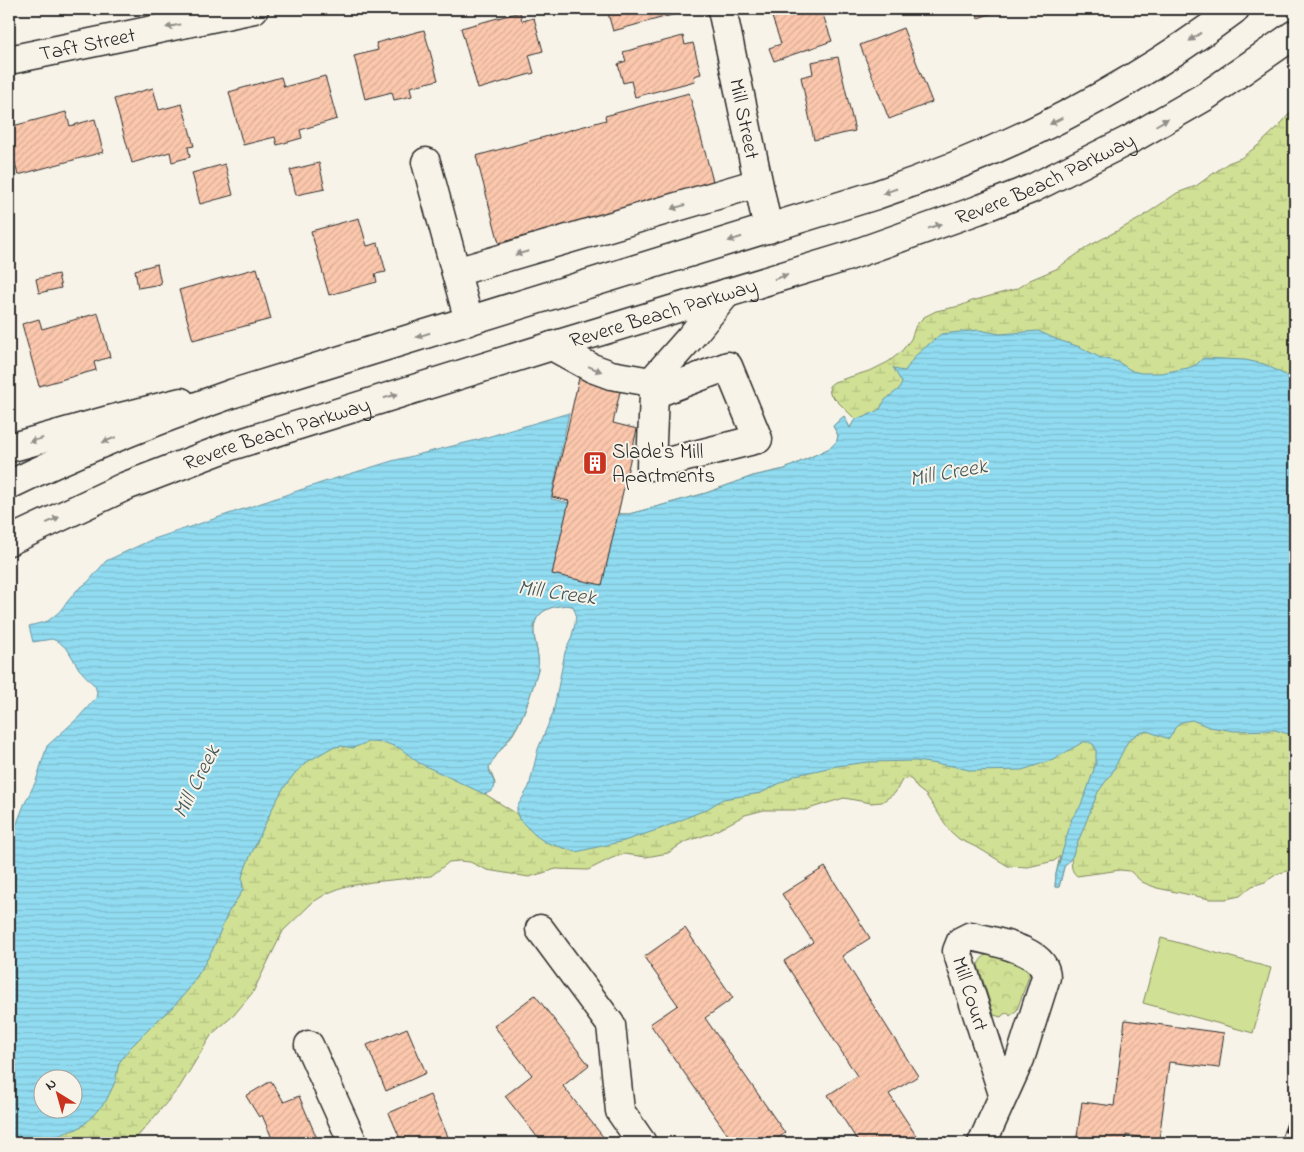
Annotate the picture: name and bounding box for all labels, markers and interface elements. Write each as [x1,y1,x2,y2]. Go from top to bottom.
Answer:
street label: Taft Street [37,21,139,70]
one-way arrow [165,22,180,30]
one-way arrow [1189,32,1202,43]
street label: Mill Street [720,76,766,162]
one-way arrow [1049,117,1063,125]
one-way arrow [1155,118,1170,126]
street label: Revere Beach Parkway [952,126,1142,234]
one-way arrow [882,187,897,195]
one-way arrow [670,203,685,211]
one-way arrow [928,222,943,230]
one-way arrow [727,236,742,244]
one-way arrow [515,249,530,257]
street label: Revere Beach Parkway [566,272,762,357]
one-way arrow [774,272,789,280]
one-way arrow [415,332,430,340]
one-way arrow [588,365,602,373]
street label: Revere Beach Parkway [180,391,375,480]
one-way arrow [384,391,399,399]
one-way arrow [102,436,116,444]
one-way arrow [29,437,44,445]
place label: Slade's Mill Apartments [612,438,715,492]
building icon: Slade's Mill Apartments [582,450,608,476]
water label: Mill Creek [907,451,991,497]
one-way arrow [45,515,60,524]
water label: Mill Creek [516,573,599,615]
water label: Mill Creek [166,739,230,825]
street label: Mill Court [943,953,995,1035]
north arrow [32,1070,82,1120]
text: N [41,1074,61,1096]

